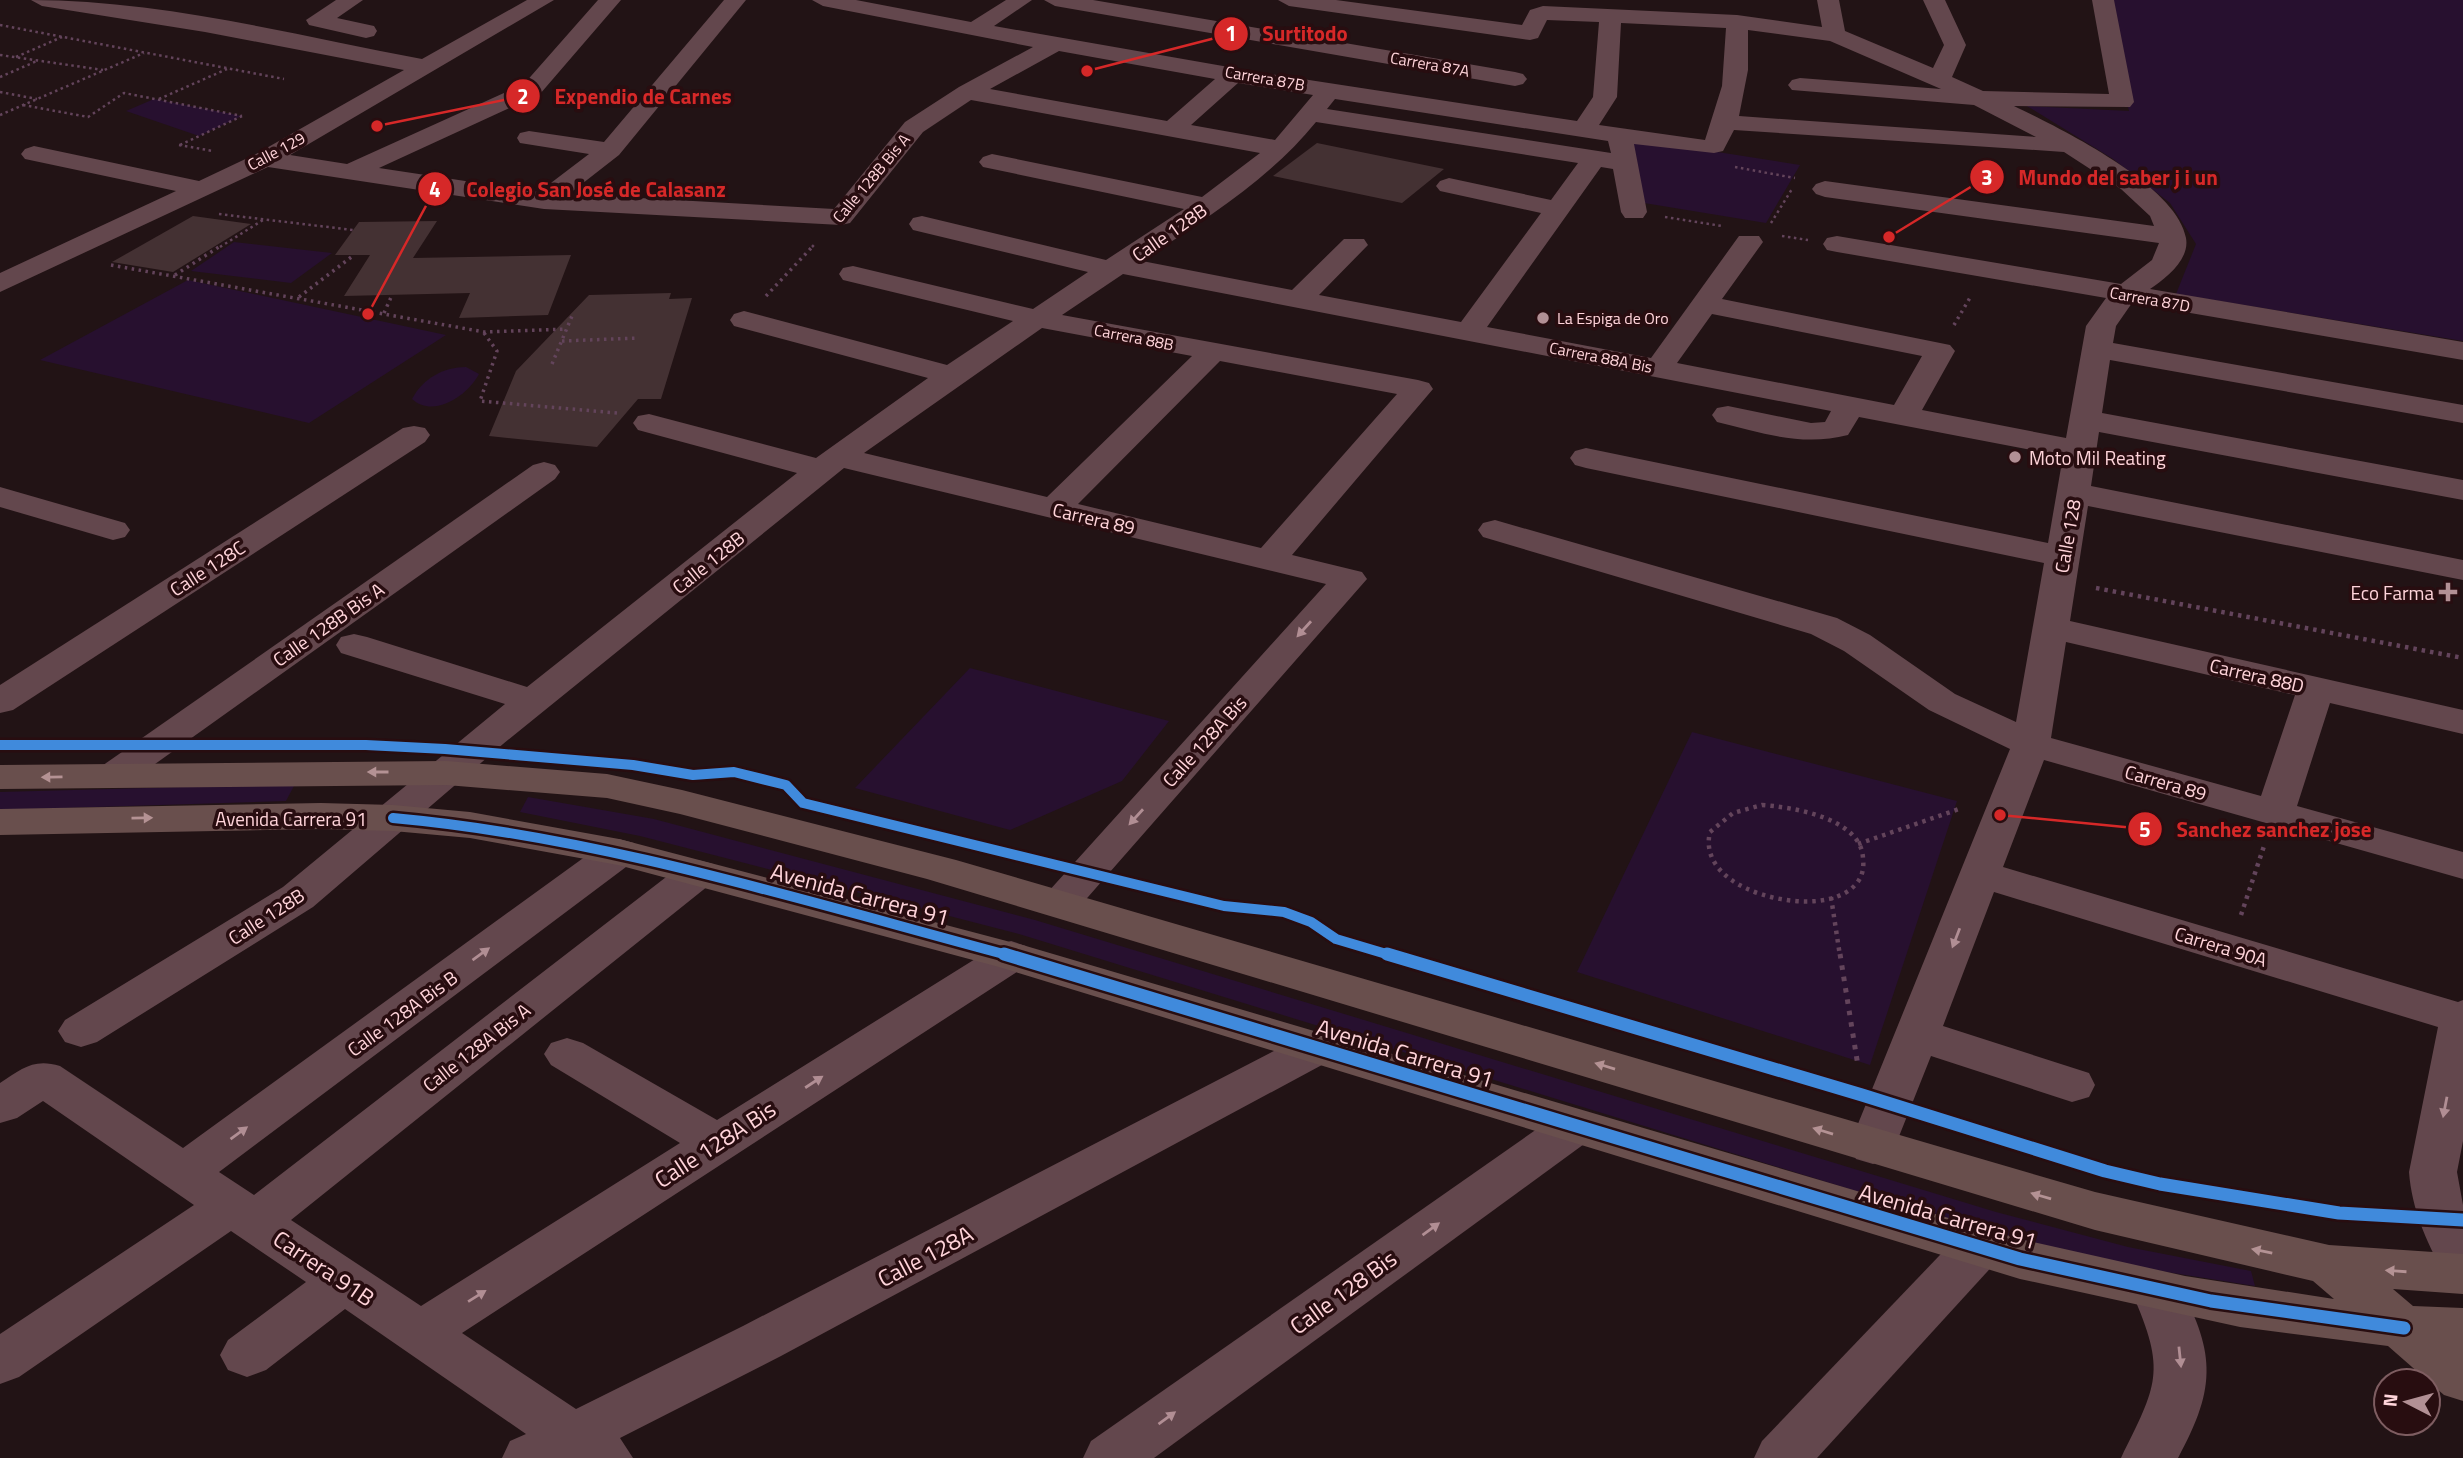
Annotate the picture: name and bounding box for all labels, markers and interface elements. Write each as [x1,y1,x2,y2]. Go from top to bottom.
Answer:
callout: Surtitodo [1213,13,1362,55]
text: 1 [1225,17,1237,49]
text: Surtitodo [1262,17,1348,49]
street label: Carrera 87A [1388,45,1472,83]
street label: Carrera 87B [1223,59,1307,97]
callout: Expendio de Carnes [506,75,746,117]
text: 2 [517,80,529,112]
text: Expendio de Carnes [554,80,732,112]
street label: Calle 129 [243,126,309,176]
street label: Calle 128B Bis A [827,128,916,228]
callout: Mundo del saber j i un [1969,156,2232,198]
text: 3 [1981,161,1993,193]
text: Mundo del saber j i un [2018,161,2218,193]
callout: Colegio San José de Calasanz [417,168,740,210]
text: 4 [429,173,441,205]
text: Colegio San José de Calasanz [466,173,726,205]
street label: Calle 128B [1125,195,1213,269]
street label: Carrera 87D [2108,280,2192,318]
place label: La Espiga de Oro [1557,306,1669,330]
marker: La Espiga de Oro [1535,310,1551,326]
street label: Carrera 88B [1092,318,1176,356]
street label: Carrera 88A Bis [1547,335,1655,379]
place label: Moto Mil Reating [2029,443,2166,472]
marker: Moto Mil Reating [2007,449,2023,465]
street label: Carrera 89 [1050,494,1138,542]
street label: Calle 128 [2046,497,2088,575]
street label: Calle 128B [665,524,751,600]
street label: Calle 128C [164,533,250,603]
street label: Calle 128B Bis A [266,575,390,673]
place label: Eco Farma [2350,578,2434,607]
marker: Eco Farma [2440,584,2456,600]
one-way arrow [1297,620,1313,637]
street label: Carrera 88D [2207,650,2307,700]
street label: Calle 128A Bis [1155,689,1253,793]
street label: Carrera 89 [2122,756,2210,808]
one-way arrow [367,766,389,778]
one-way arrow [41,771,63,783]
street label: Avenida Carrera 91 [215,804,367,833]
one-way arrow [1128,808,1144,826]
callout: Sanchez sanchez jose [2128,808,2385,850]
one-way arrow [131,813,153,824]
text: 5 [2139,813,2151,845]
text: Sanchez sanchez jose [2177,813,2371,845]
street label: Avenida Carrera 91 [767,853,953,935]
street label: Calle 128B [222,880,310,952]
street label: Carrera 90A [2171,918,2271,974]
one-way arrow [1950,927,1961,948]
one-way arrow [472,947,490,961]
street label: Calle 128A Bis B [341,963,463,1063]
street label: Calle 128A Bis A [416,996,536,1098]
street label: Avenida Carrera 91 [1312,1009,1498,1097]
one-way arrow [1594,1060,1615,1070]
one-way arrow [804,1075,823,1088]
street label: Calle 128A Bis [647,1092,783,1196]
one-way arrow [2440,1097,2451,1119]
one-way arrow [1812,1125,1833,1135]
one-way arrow [230,1126,248,1140]
street label: Avenida Carrera 91 [1855,1174,2041,1258]
one-way arrow [2030,1190,2051,1200]
street label: Calle 128A [871,1216,979,1296]
street label: Carrera 91B [266,1221,382,1315]
one-way arrow [1422,1222,1440,1236]
street label: Calle 128 Bis [1282,1241,1404,1343]
one-way arrow [2251,1246,2273,1257]
one-way arrow [2384,1265,2406,1276]
one-way arrow [468,1290,487,1303]
one-way arrow [2175,1346,2186,1368]
north arrow [2372,1367,2442,1437]
text: N [2374,1392,2405,1408]
one-way arrow [1158,1411,1176,1425]

